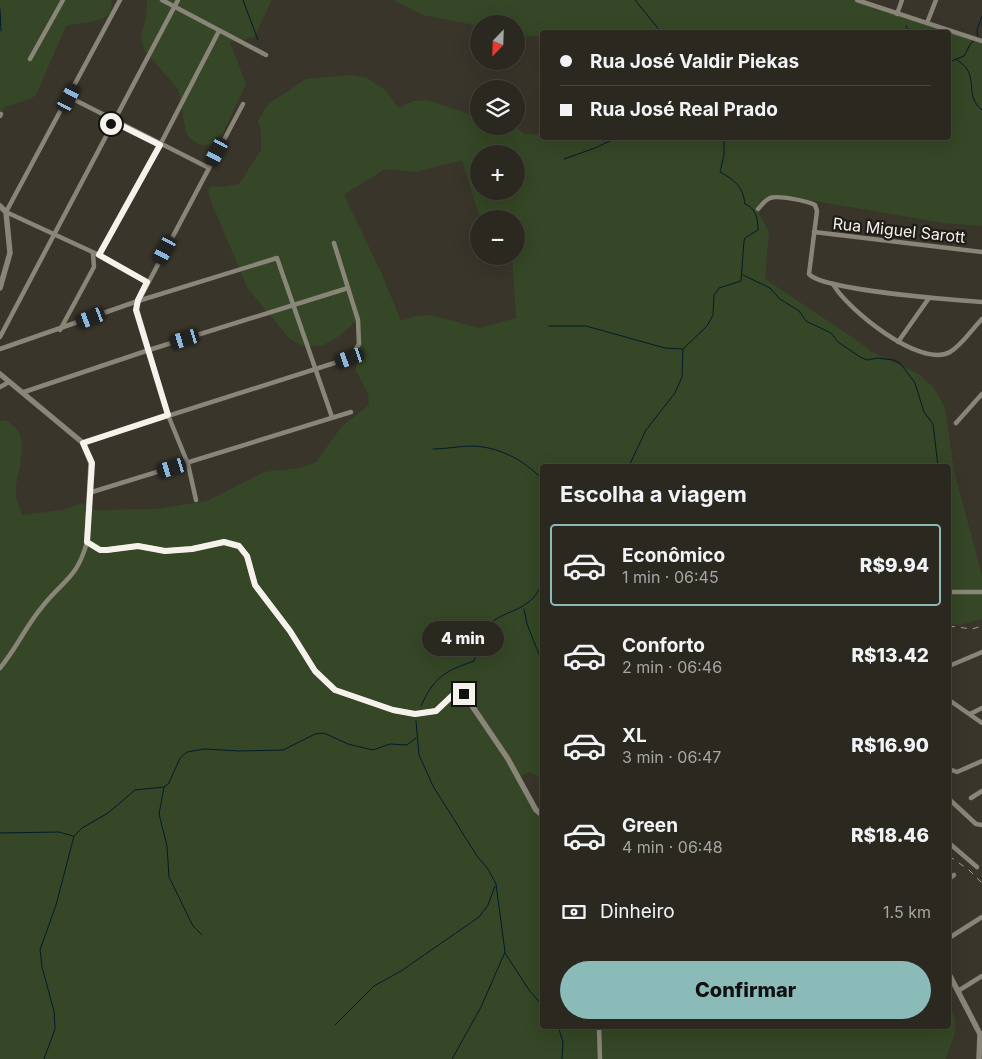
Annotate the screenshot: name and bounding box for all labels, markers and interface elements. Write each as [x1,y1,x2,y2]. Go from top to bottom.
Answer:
north arrow [470,15,525,70]
map controls [470,15,525,265]
text: Rua José Valdir Piekas [590,50,799,73]
button: layers [470,80,525,135]
car [55,81,82,115]
text: Rua José Real Prado [590,98,778,121]
route start [100,113,122,135]
car [203,135,230,169]
button: + [470,145,525,200]
button: − [470,210,525,265]
street label: Rua Miguel Sarott [832,213,966,247]
car [151,233,178,267]
car [74,306,107,330]
car [168,327,201,351]
car [333,346,366,370]
car [155,456,188,480]
text: Escolha a viagem [560,481,747,507]
icon: car [562,543,607,588]
text: Econômico [622,544,725,567]
text: R$9.94 [860,554,929,577]
text: 1 min · 06:45 [622,567,719,587]
callout: 4 min [423,622,505,656]
text: 4 min [441,628,485,648]
icon: car [562,633,607,678]
text: Conforto [622,634,705,657]
text: R$13.42 [851,644,929,667]
text: 2 min · 06:46 [622,657,722,677]
route end [453,683,475,705]
icon: car [562,723,607,768]
text: XL [622,724,647,747]
text: R$16.90 [851,734,929,757]
text: 3 min · 06:47 [622,747,721,767]
icon: car [562,813,607,858]
text: Green [622,814,678,837]
text: R$18.46 [851,824,929,847]
text: 4 min · 06:48 [622,837,723,857]
icon: cash [560,898,588,926]
text: Dinheiro [600,900,675,923]
text: 1.5 km [883,902,931,922]
button: Confirmar [560,961,931,1019]

